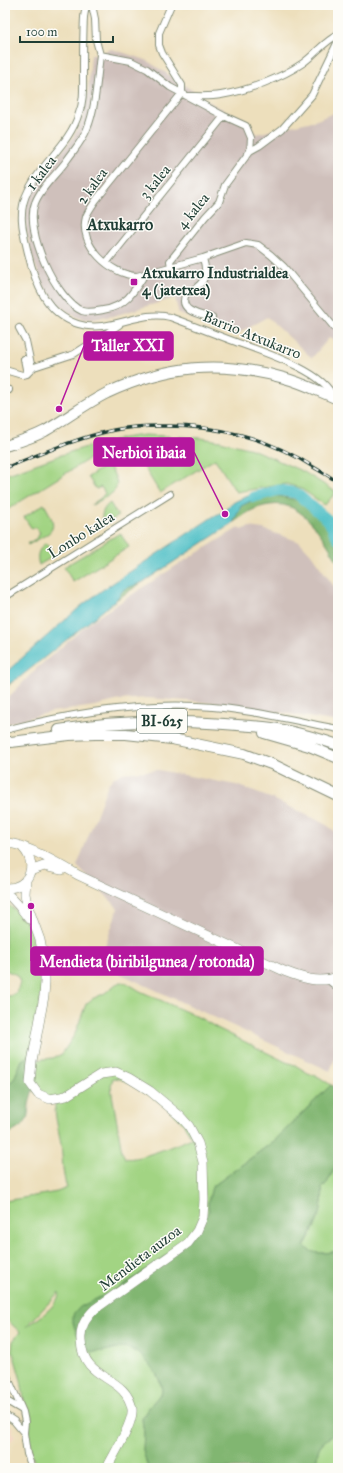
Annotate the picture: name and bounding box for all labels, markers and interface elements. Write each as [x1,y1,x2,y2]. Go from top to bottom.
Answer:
scale bar [20,18,113,44]
text: 100 m [26,25,57,39]
street label: 1 kalea [22,151,60,194]
street label: 3 kalea [136,161,175,203]
street label: 2 kalea [73,164,112,208]
street label: 4 kalea [173,189,213,233]
district label: Atxukarro [86,215,153,234]
place label: Atxukarro Industrialdea 4 (jatetxea) [141,264,289,300]
marker: Atxukarro Industrialdea 4 (jatetxea) [129,277,139,287]
street label: Barrio Atxukarro [200,307,304,363]
callout: Taller XXI [84,332,173,360]
text: Taller XXI [90,336,165,355]
callout: Nerbioi ibaia [94,438,194,466]
text: Nerbioi ibaia [102,443,187,462]
street label: Lonbo kalea [44,507,118,562]
road number: BI-625 [137,709,187,733]
callout: Mendieta (biribilgunea / rotonda) [31,947,263,975]
text: Mendieta (biribilgunea / rotonda) [39,952,255,972]
street label: Mendieta auzoa [96,1221,185,1295]

